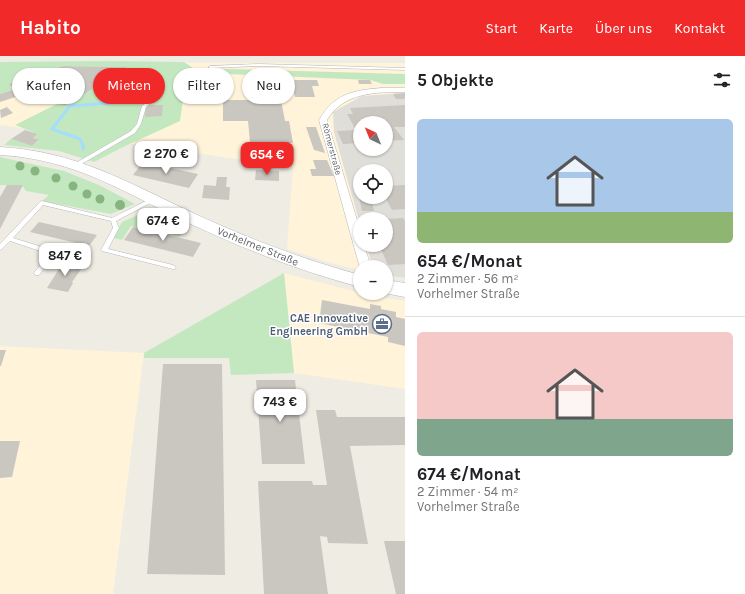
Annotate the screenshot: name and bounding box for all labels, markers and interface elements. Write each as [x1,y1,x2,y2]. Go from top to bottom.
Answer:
text: Habito [20,17,81,39]
text: Start [485,20,517,37]
text: Karte [539,20,573,37]
text: Über uns [595,20,652,37]
text: Kontakt [674,20,725,37]
chip: Kaufen [12,68,85,104]
chip: Mieten [93,68,165,104]
chip: Filter [173,68,234,104]
chip: Neu [242,68,295,104]
icon: filters [711,69,733,91]
text: 5 Objekte [417,70,494,90]
north arrow [353,116,393,156]
map controls [353,116,393,300]
street label: Römerstraße [320,122,344,176]
pin: 2 270 € [129,141,203,175]
pin: 654 € [239,142,295,176]
icon: home [539,145,611,217]
text: 2 270 € [143,146,189,161]
text: 654 € [250,147,284,162]
button: locate [353,164,393,204]
pin: 674 € [135,208,191,242]
button: + [353,212,393,252]
text: 674 € [146,213,180,228]
street label: Vorhelmer Straße [215,224,301,269]
pin: 847 € [37,243,93,277]
text: 847 € [48,248,82,263]
text: 654 €/Monat [417,251,522,271]
button: − [353,260,393,300]
text: 2 Zimmer · 56 m² [417,271,519,286]
text: Vorhelmer Straße [417,286,520,301]
place label: CAE Innovative Engineering GmbH [270,312,368,338]
office icon: CAE Innovative Engineering GmbH [371,313,393,335]
icon: home [539,358,611,430]
pin: 743 € [252,389,308,423]
text: 743 € [263,394,297,409]
text: 674 €/Monat [417,464,521,484]
text: 2 Zimmer · 54 m² [417,484,518,499]
text: Vorhelmer Straße [417,499,520,514]

